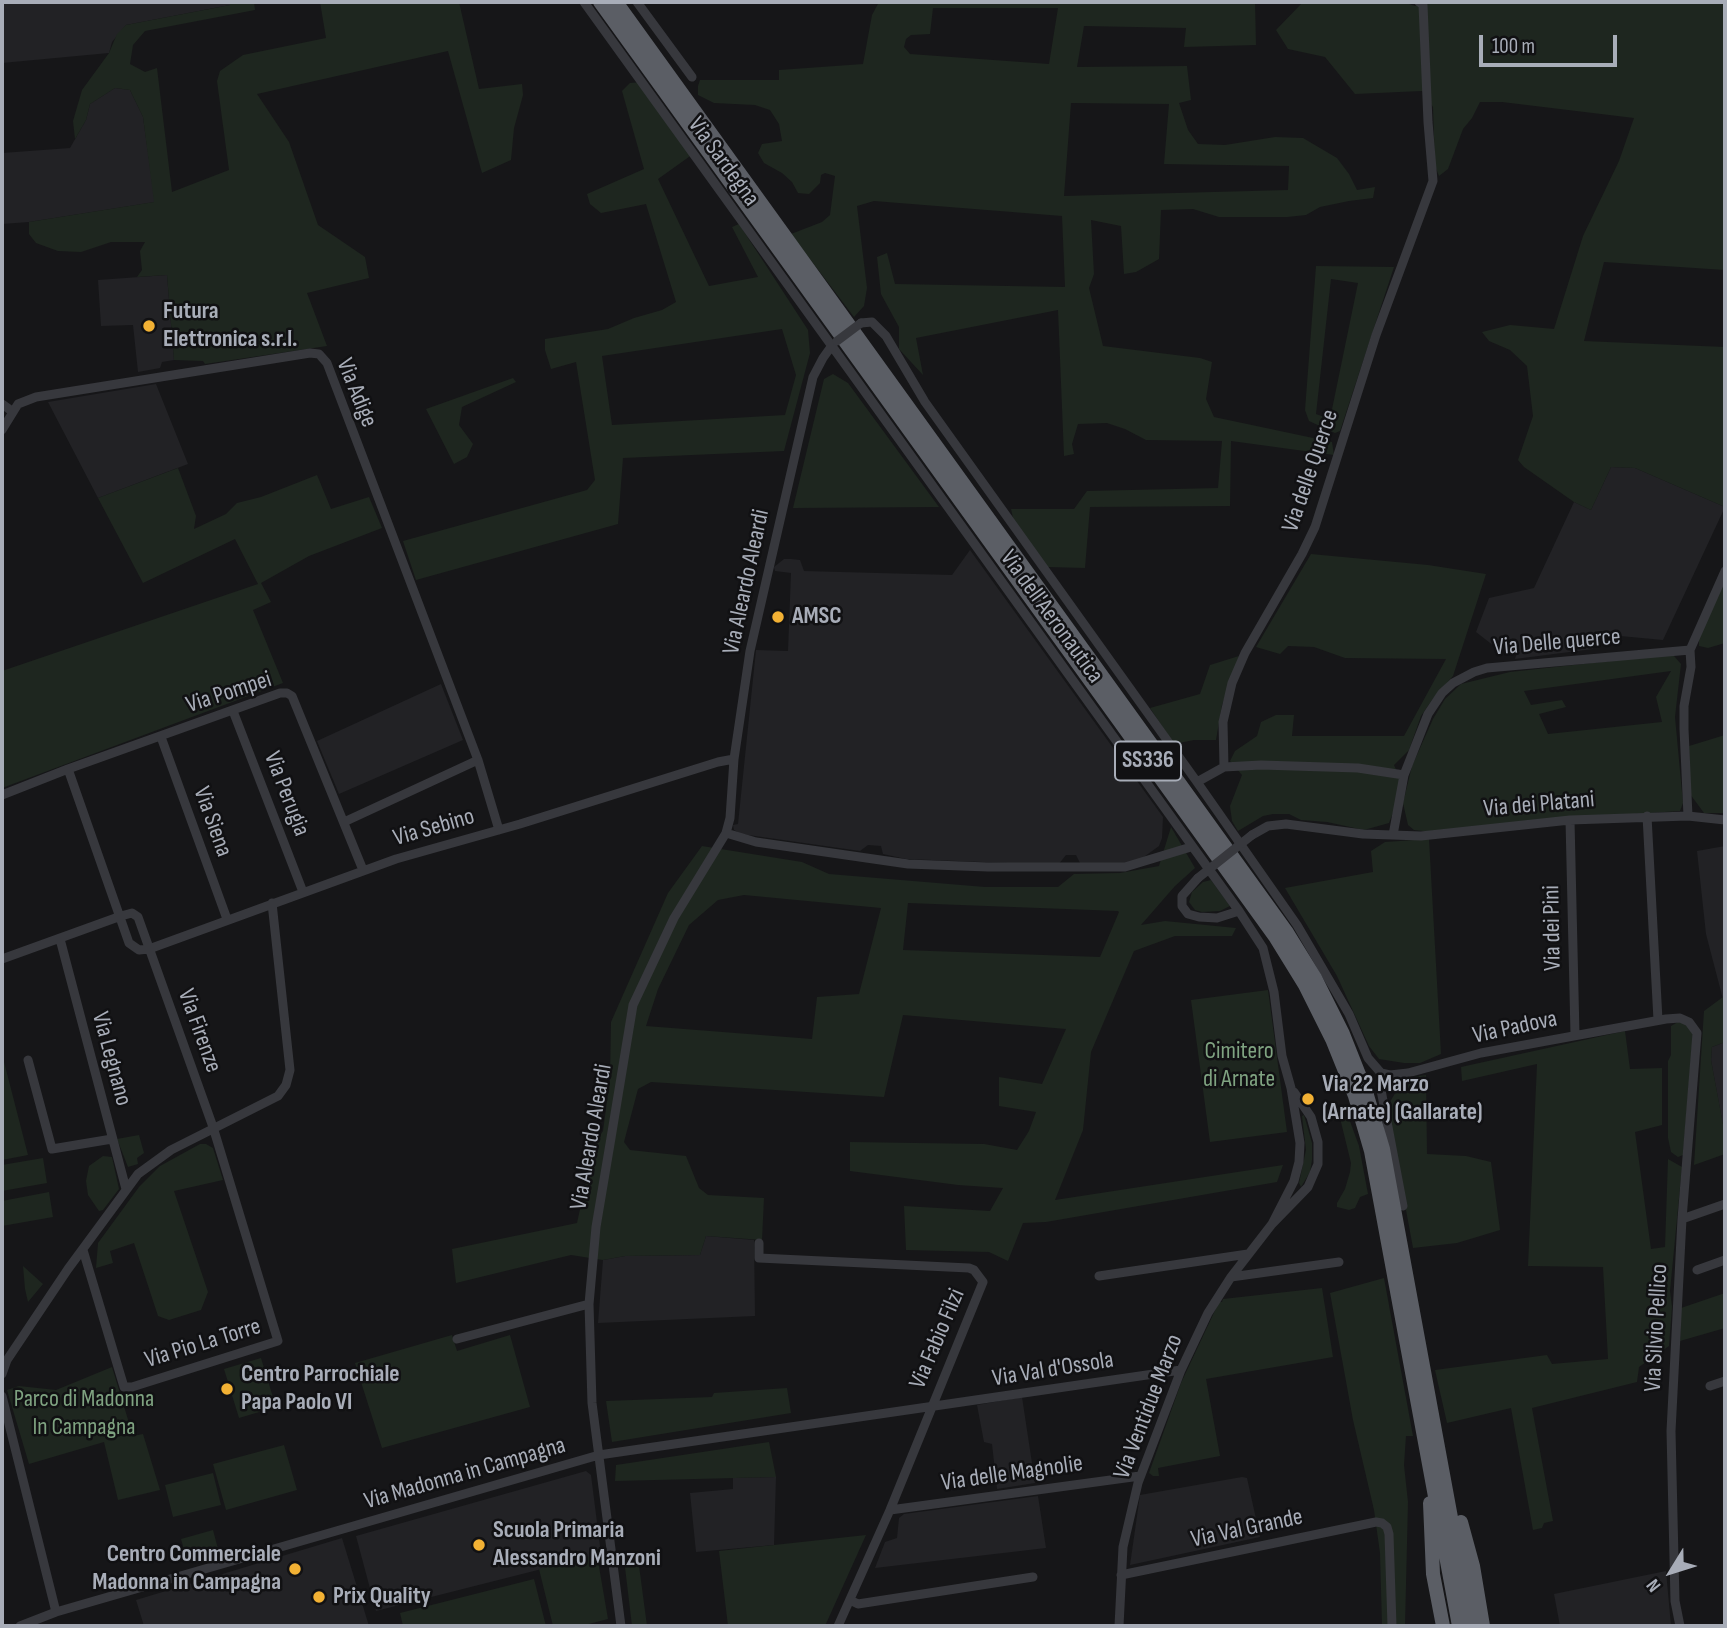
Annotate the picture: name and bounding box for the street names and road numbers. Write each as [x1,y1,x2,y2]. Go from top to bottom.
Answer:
street label: Via Sardegna [681,112,765,212]
street label: Via Adige [329,354,383,432]
street label: Via delle Querce [1277,406,1345,536]
street label: Via Aleardo Aleardi [718,507,776,657]
street label: Via dell'Aeronautica [993,545,1109,689]
street label: Via Delle querce [1492,623,1622,663]
street label: Via Pompei [183,666,275,720]
road number: SS336 [1115,741,1181,780]
street label: Via Perugia [257,748,315,840]
street label: Via Siena [186,783,238,861]
street label: Via dei Platani [1482,786,1596,824]
street label: Via Sebino [390,803,478,853]
street label: Via dei Pini [1538,885,1568,971]
street label: Via Firenze [171,985,227,1077]
street label: Via Padova [1470,1005,1560,1051]
street label: Via Legnano [85,1009,137,1109]
street label: Via Aleardo Aleardi [565,1062,619,1212]
street label: Via Silvio Pellico [1639,1263,1675,1393]
street label: Via Fabio Filzi [904,1285,972,1393]
street label: Via Pio La Torre [142,1313,264,1375]
street label: Via Ventidue Marzo [1108,1331,1190,1483]
street label: Via Val d'Ossola [990,1346,1116,1394]
street label: Via Madonna in Campagna [361,1431,569,1517]
street label: Via delle Magnolie [939,1450,1085,1498]
street label: Via Val Grande [1188,1503,1306,1555]

